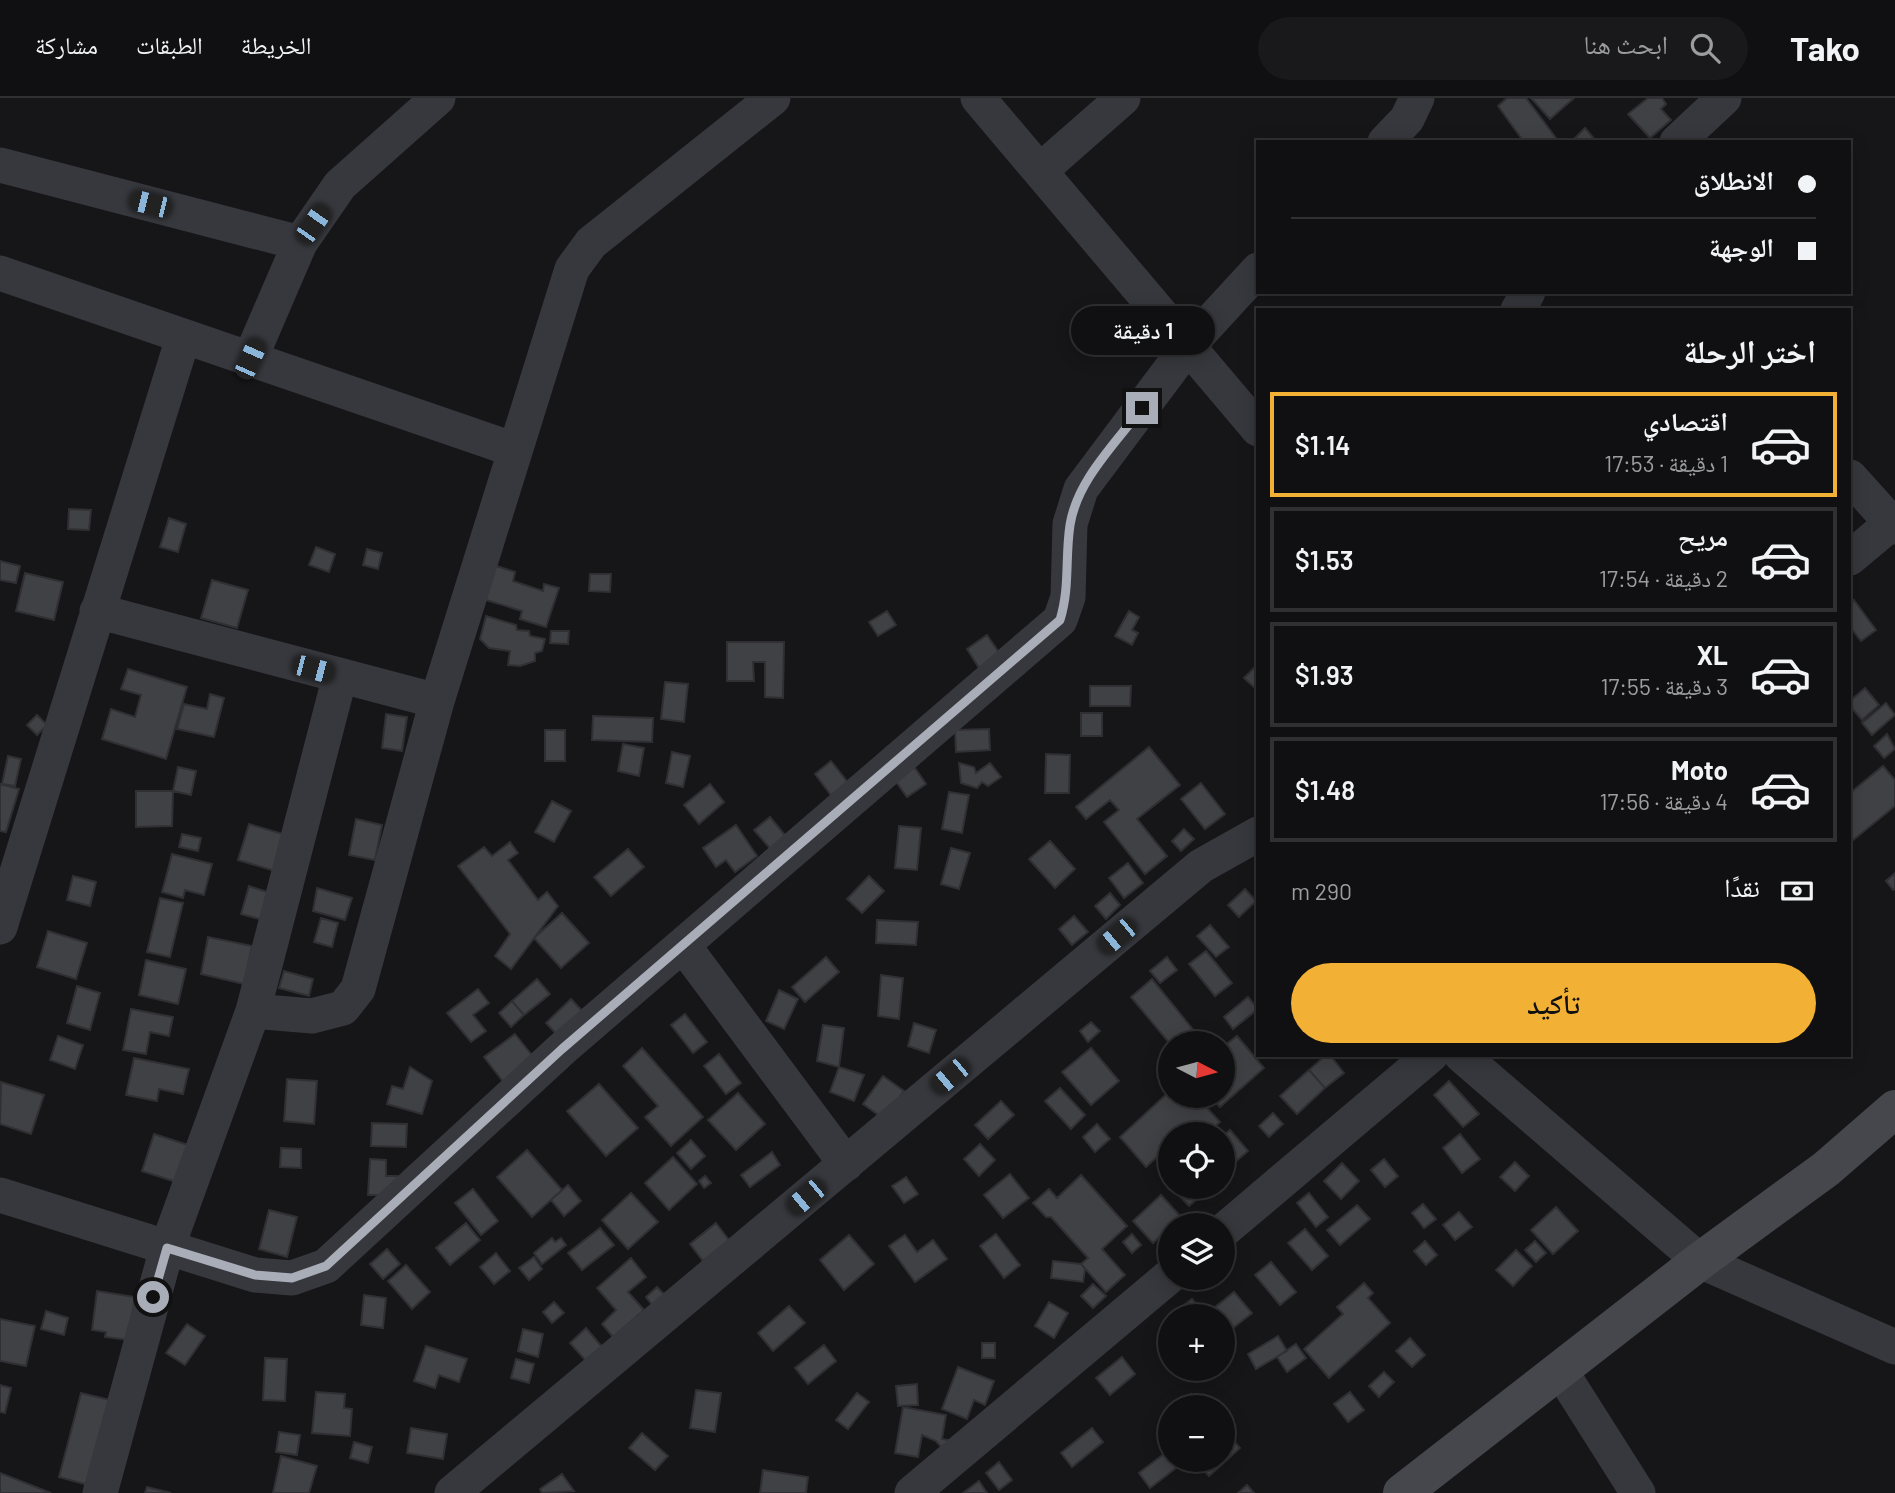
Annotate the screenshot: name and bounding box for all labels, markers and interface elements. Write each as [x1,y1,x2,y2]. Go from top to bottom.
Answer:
search box [1258,17,1748,80]
text: ابحث هنا [1584,28,1668,59]
text: Tako [1790,28,1860,68]
icon: search [1686,29,1724,67]
text: مشاركة [35,30,98,59]
text: الطبقات [136,30,203,59]
text: الخريطة [241,30,311,59]
text: الانطلاق [1694,164,1774,195]
car [128,189,173,219]
car [293,201,334,247]
text: الوجهة [1709,231,1774,262]
callout: 1 دقيقة [1070,306,1214,356]
text: 1 دقيقة [1113,316,1173,344]
text: اختر الرحلة [1683,331,1816,369]
car [232,336,269,382]
route end [1126,392,1158,424]
text: اقتصادي [1643,405,1728,436]
icon: car [1749,413,1812,476]
text: $1.14 [1295,429,1350,460]
text: 1 دقيقة · 17:53 [1604,449,1728,477]
text: مريح [1678,520,1728,551]
icon: car [1749,528,1812,591]
text: $1.53 [1295,544,1354,575]
text: 2 دقيقة · 17:54 [1599,564,1728,592]
text: XL [1697,639,1728,670]
icon: car [1749,643,1812,706]
car [290,653,337,685]
text: $1.93 [1295,659,1354,690]
text: 3 دقيقة · 17:55 [1600,672,1728,700]
text: Moto [1671,754,1728,785]
icon: car [1749,758,1812,821]
text: $1.48 [1295,774,1355,805]
text: 4 دقيقة · 17:56 [1600,787,1728,815]
text: نقدًا [1724,871,1760,902]
icon: cash [1778,872,1816,910]
text: 290 m [1291,877,1352,905]
car [1095,914,1140,958]
button: تأكيد [1291,963,1816,1043]
north arrow [1158,1031,1236,1108]
map controls [1158,1031,1235,1472]
car [928,1054,973,1098]
button: locate [1158,1122,1235,1199]
car [784,1175,829,1219]
button: layers [1158,1213,1235,1290]
route start [137,1281,169,1313]
button: + [1158,1304,1235,1381]
button: − [1158,1395,1235,1472]

